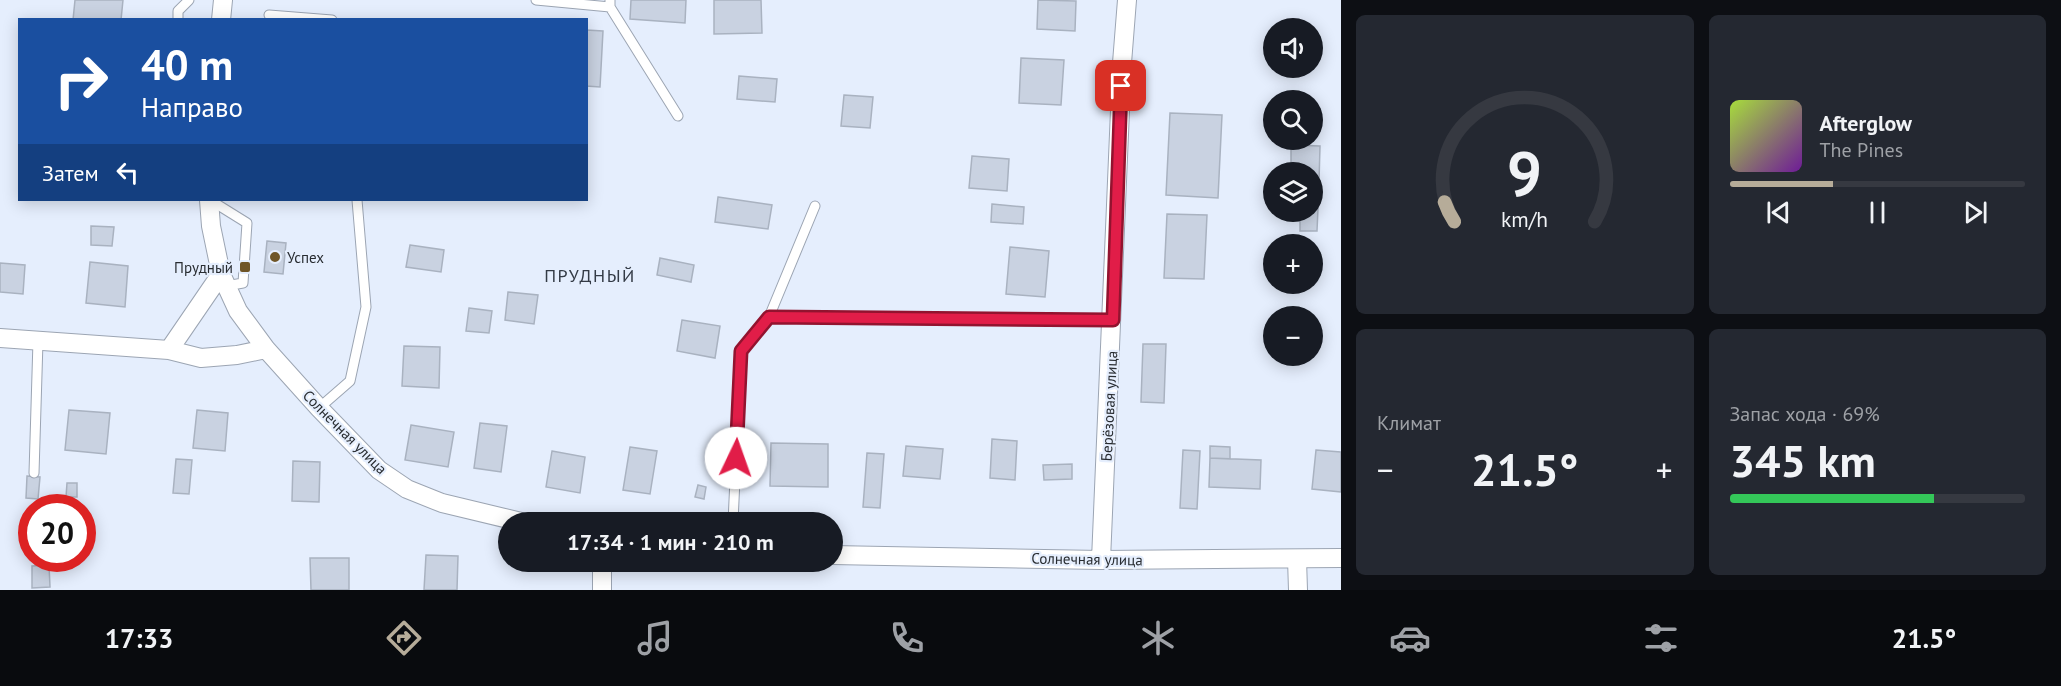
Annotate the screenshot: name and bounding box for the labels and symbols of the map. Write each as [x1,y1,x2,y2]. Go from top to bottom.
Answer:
pin [1095,60,1146,111]
place label: Успех [287,248,324,267]
marker: Успех [268,250,282,264]
place label: Прудный [174,258,233,277]
marker: Прудный [238,260,252,274]
district label: ПРУДНЫЙ [544,264,636,287]
street label: Берёзовая улица [1097,350,1121,462]
street label: Солнечная улица [299,386,391,478]
position arrow [704,426,768,490]
speed limit sign: 20 [18,494,96,572]
street label: Солнечная улица [1031,549,1143,569]

